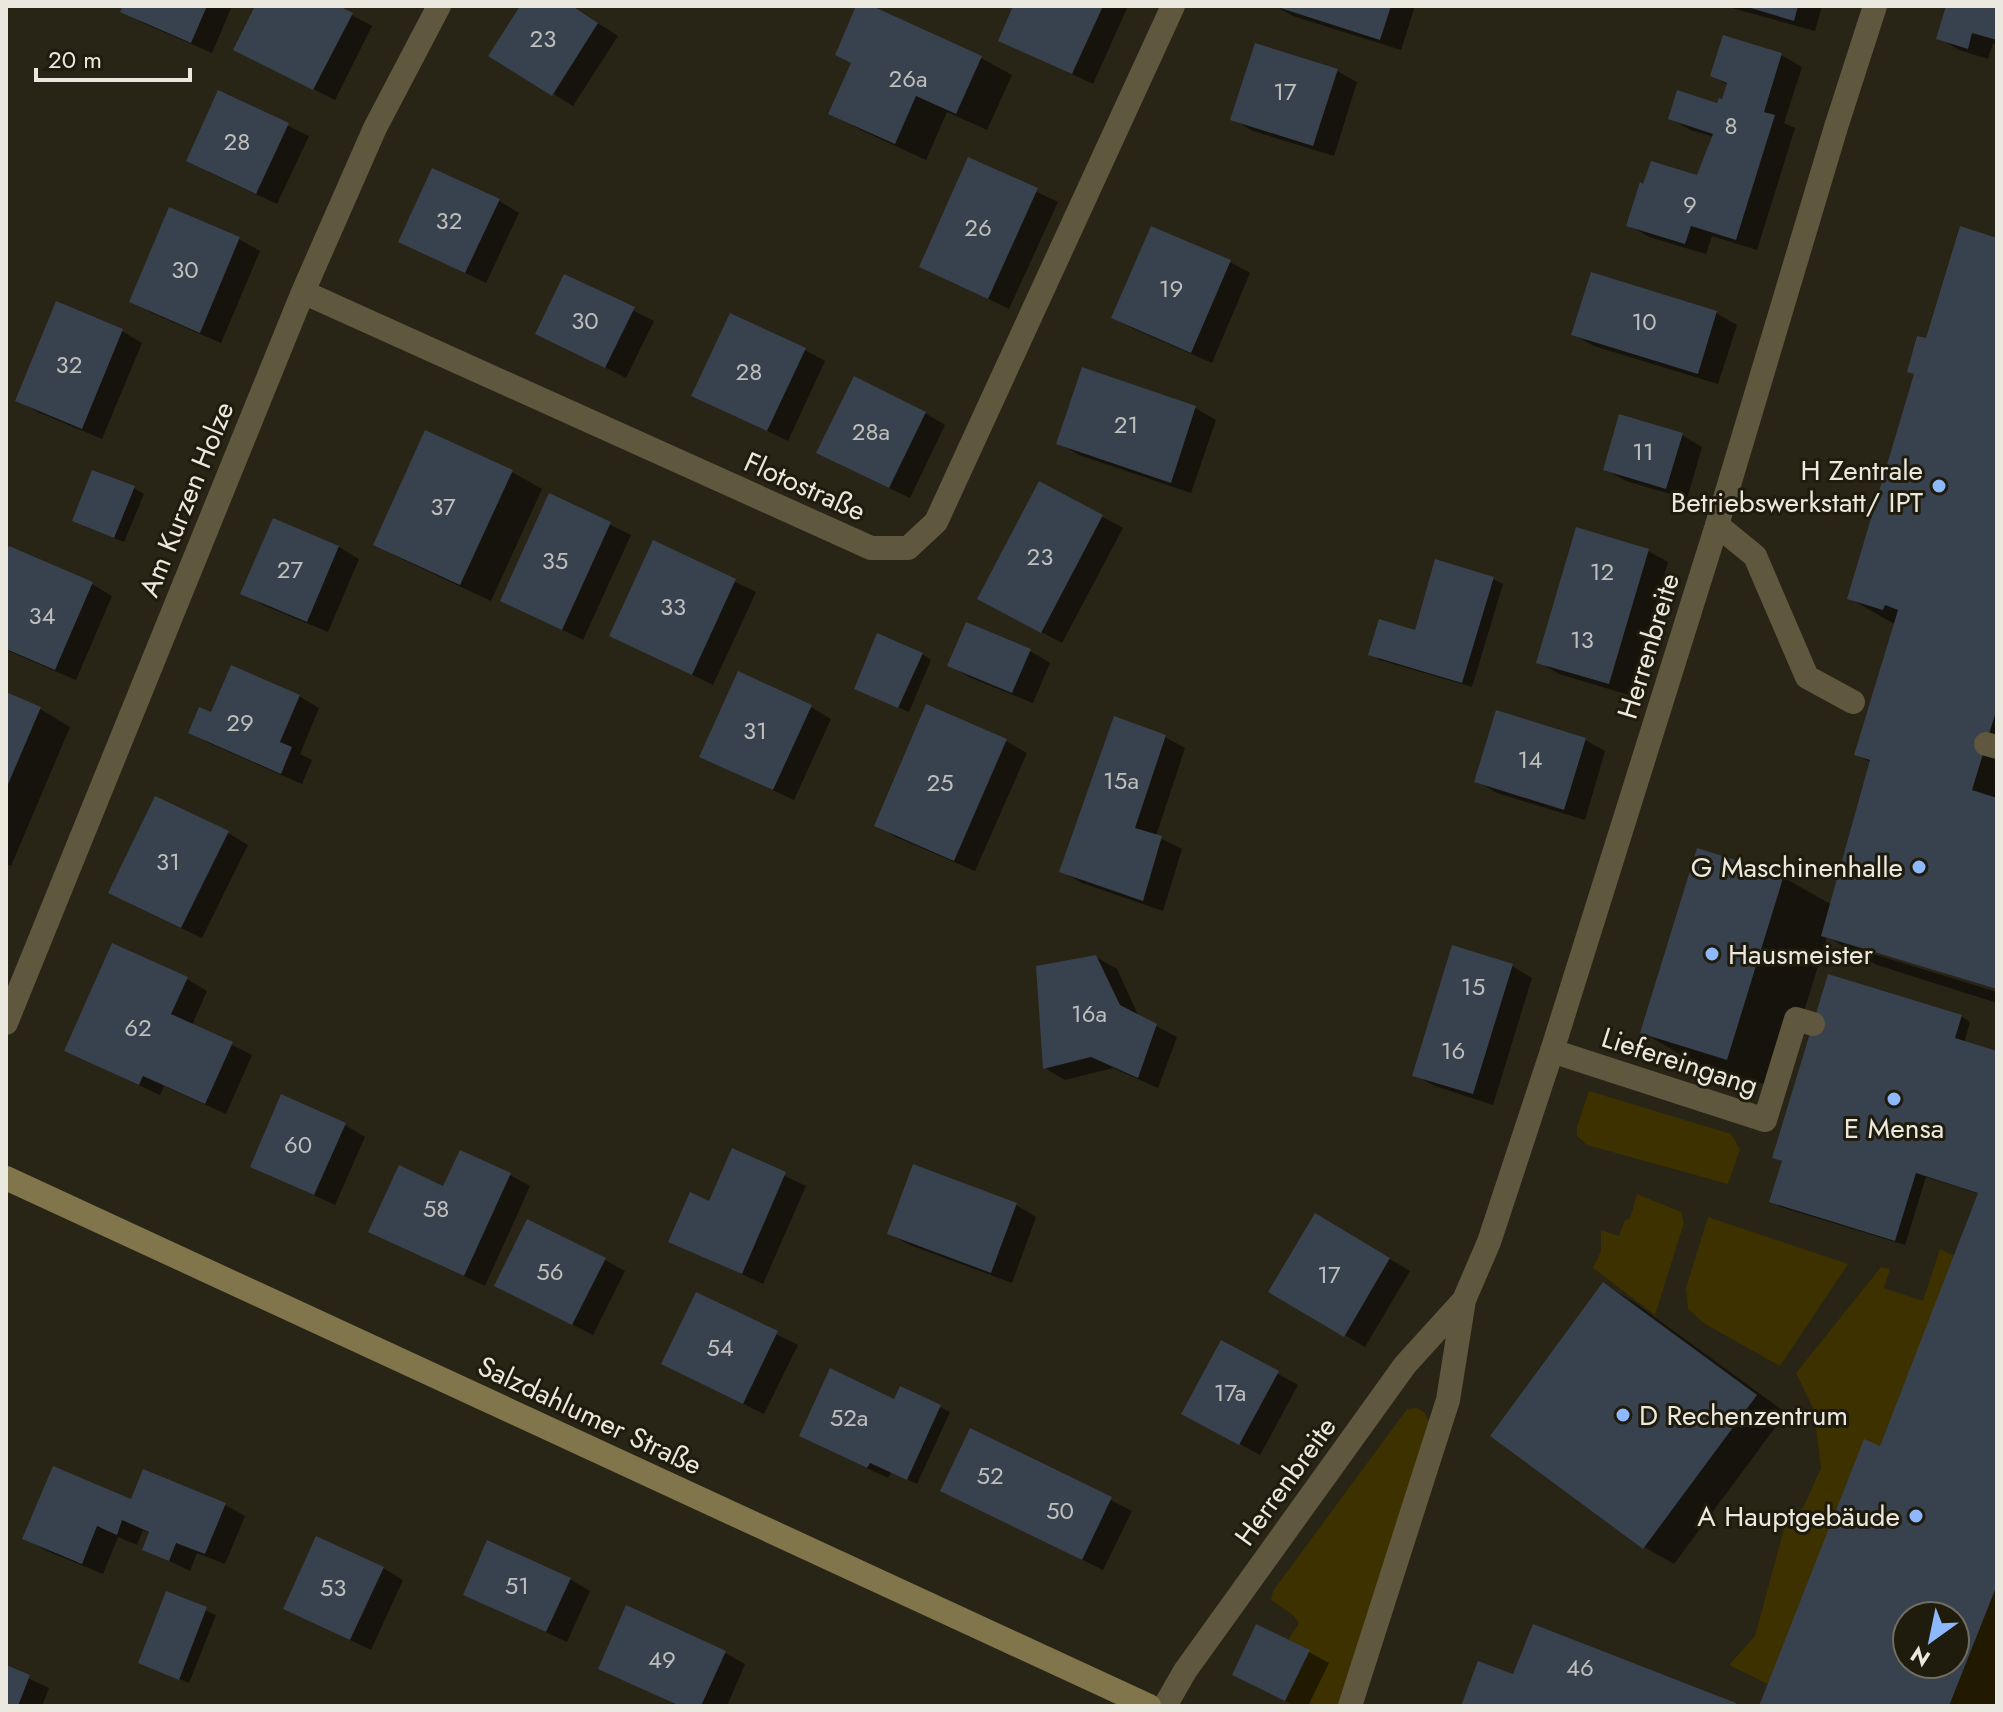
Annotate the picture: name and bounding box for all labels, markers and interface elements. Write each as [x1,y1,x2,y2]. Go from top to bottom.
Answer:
house number: 23 [530,21,556,56]
scale bar [36,32,190,82]
text: 20 m [48,42,102,77]
house number: 26a [888,61,928,96]
house number: 17 [1273,74,1297,109]
house number: 8 [1724,108,1738,143]
house number: 28 [224,124,250,159]
house number: 9 [1683,187,1697,222]
house number: 32 [436,203,462,238]
house number: 26 [964,210,992,245]
house number: 30 [171,252,199,287]
house number: 19 [1159,271,1183,306]
house number: 30 [571,303,599,338]
house number: 10 [1631,304,1657,339]
house number: 32 [56,347,82,382]
house number: 28 [736,354,762,389]
street label: Am Kurzen Holze [129,395,244,603]
house number: 21 [1114,407,1138,442]
house number: 28a [852,414,890,449]
house number: 11 [1632,434,1654,469]
street label: Flotostraße [738,441,872,531]
place label: H Zentrale Betriebswerkstatt/ IPT [1671,450,1923,523]
marker: H Zentrale Betriebswerkstatt/ IPT [1930,477,1948,495]
house number: 37 [430,489,456,524]
house number: 23 [1027,539,1053,574]
house number: 35 [542,543,568,578]
house number: 27 [277,552,304,587]
house number: 12 [1590,554,1614,589]
street label: Herrenbreite [1607,568,1690,724]
house number: 33 [660,589,686,624]
house number: 34 [28,598,56,633]
house number: 13 [1570,622,1594,657]
house number: 29 [226,705,254,740]
house number: 31 [743,713,767,748]
house number: 14 [1518,742,1542,777]
house number: 15a [1103,763,1139,798]
house number: 25 [926,765,954,800]
house number: 31 [156,844,180,879]
place label: G Maschinenhalle [1691,847,1903,888]
marker: G Maschinenhalle [1910,858,1928,876]
place label: Hausmeister [1728,934,1873,975]
marker: Hausmeister [1703,945,1721,963]
house number: 15 [1461,969,1485,1004]
house number: 16a [1071,996,1107,1031]
house number: 62 [124,1010,152,1045]
street label: Liefereingang [1596,1017,1763,1106]
house number: 16 [1441,1033,1465,1068]
marker: E Mensa [1885,1090,1903,1108]
place label: E Mensa [1844,1108,1944,1149]
house number: 60 [284,1127,312,1162]
house number: 58 [423,1191,449,1226]
house number: 56 [536,1254,564,1289]
house number: 17 [1317,1257,1341,1292]
house number: 54 [706,1330,734,1365]
street label: Salzdahlumer Straße [471,1346,709,1485]
house number: 17a [1214,1375,1246,1410]
place label: D Rechenzentrum [1639,1395,1848,1436]
house number: 52a [830,1400,868,1435]
marker: D Rechenzentrum [1614,1406,1632,1424]
street label: Herrenbreite [1225,1408,1346,1554]
house number: 52 [976,1458,1004,1493]
house number: 50 [1046,1493,1074,1528]
place label: A Hauptgebäude [1697,1496,1900,1537]
marker: A Hauptgebäude [1907,1507,1925,1525]
house number: 51 [505,1568,529,1603]
house number: 53 [320,1570,346,1605]
north arrow [1891,1600,1971,1680]
text: N [1904,1639,1936,1675]
house number: 49 [648,1642,676,1677]
house number: 46 [1566,1650,1594,1685]

